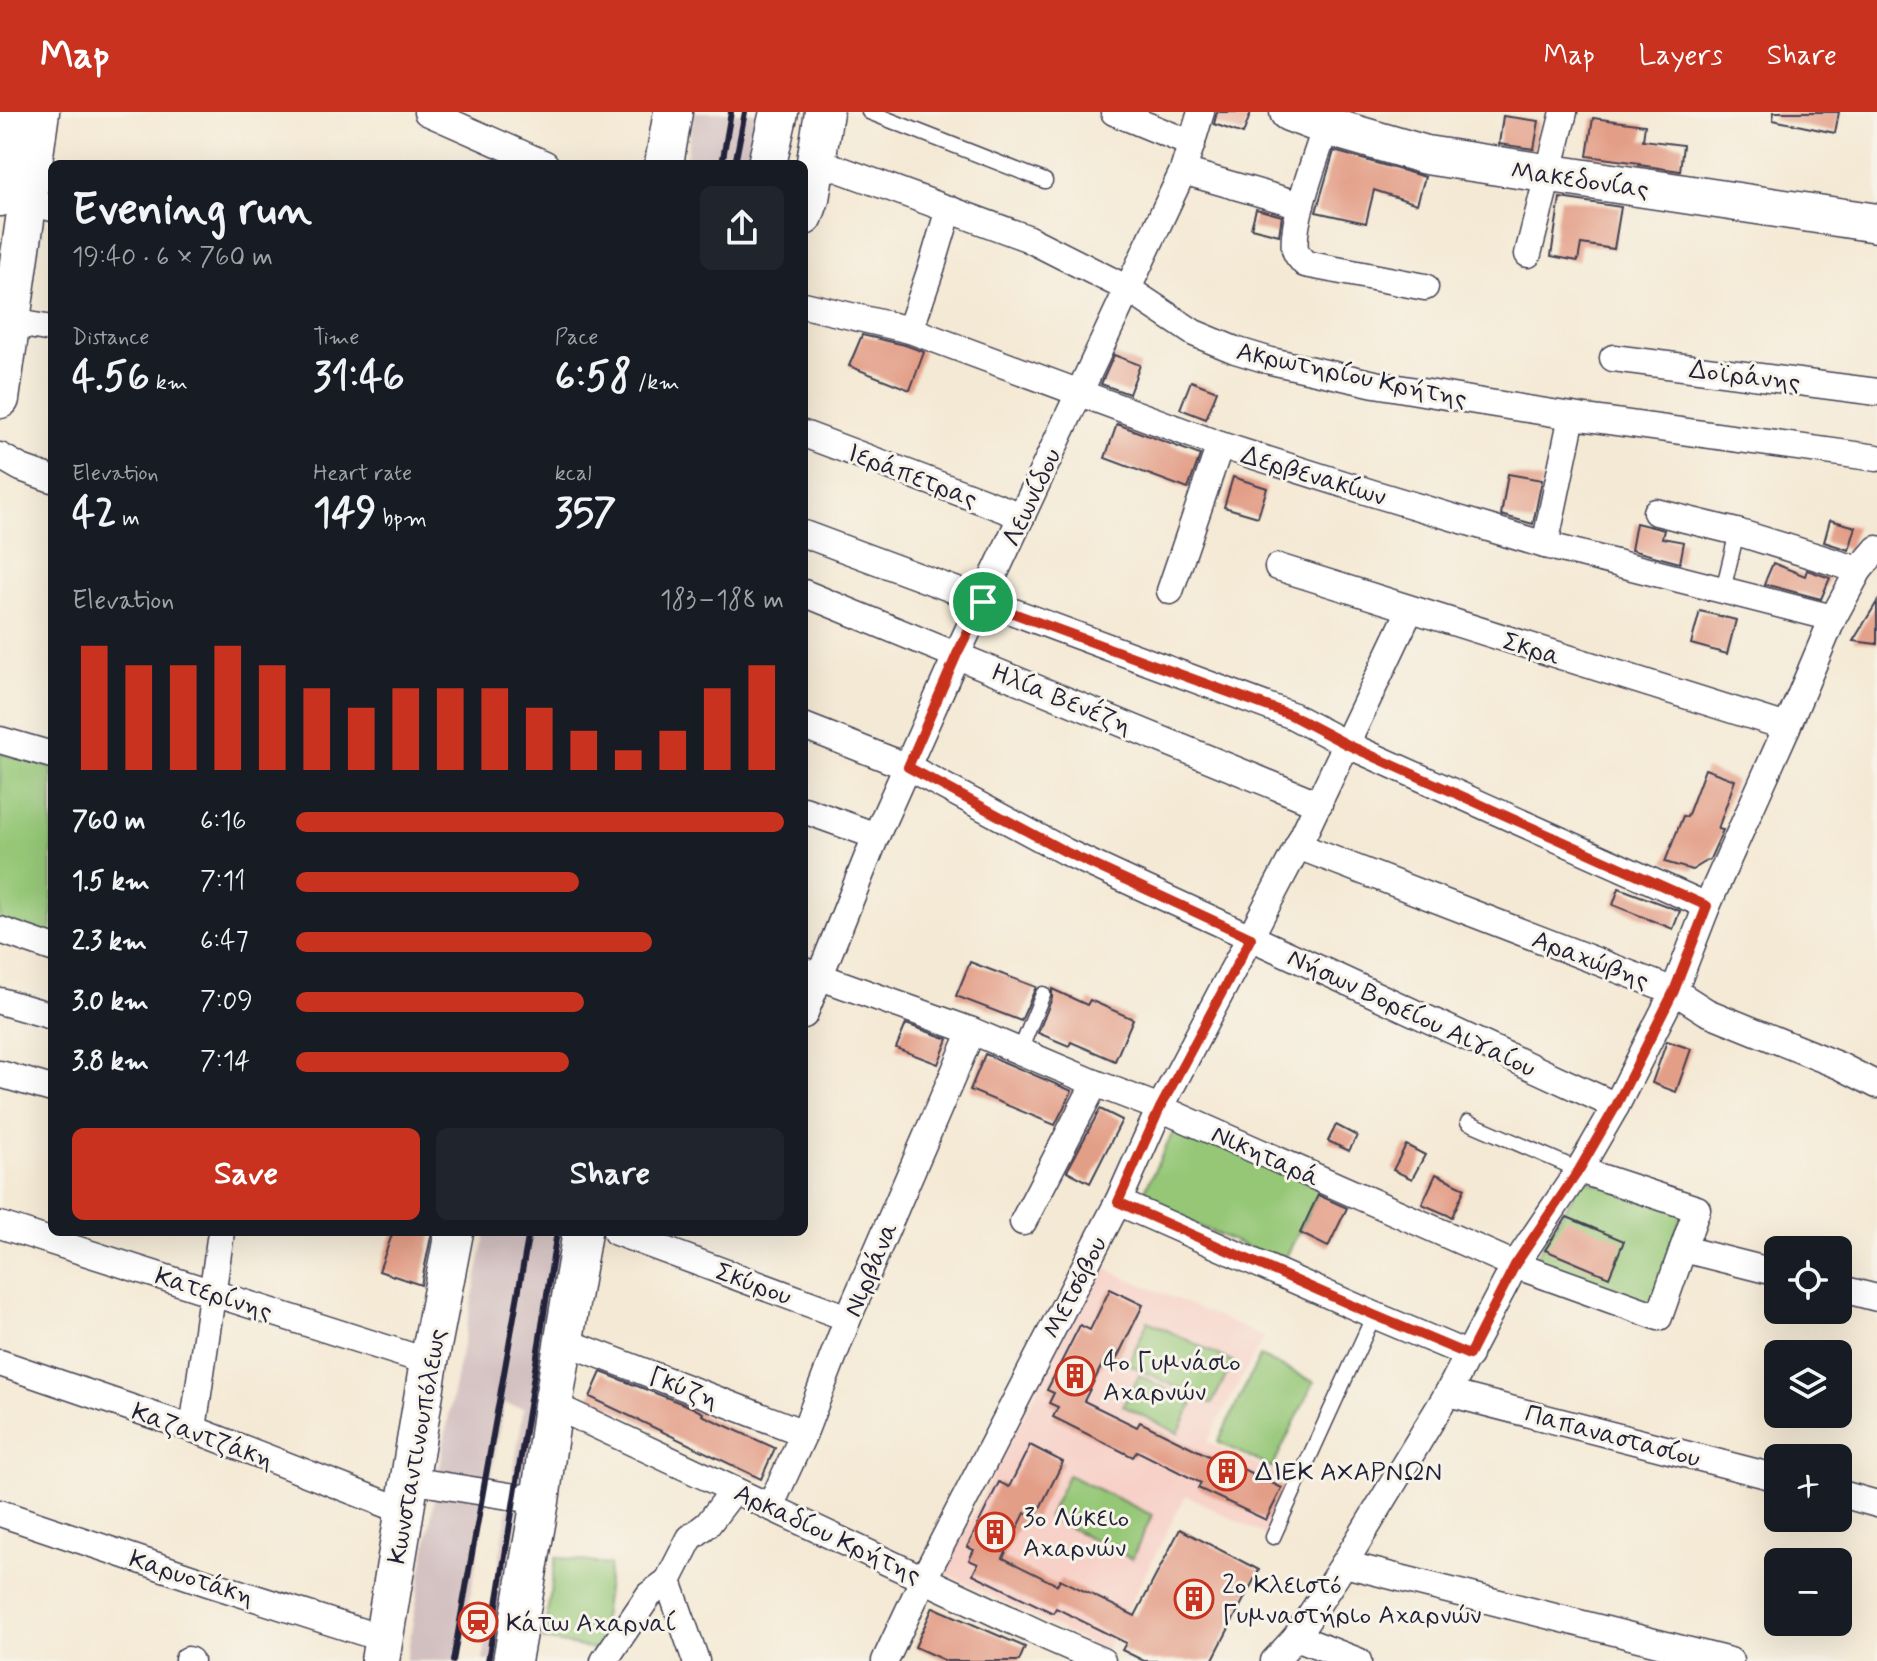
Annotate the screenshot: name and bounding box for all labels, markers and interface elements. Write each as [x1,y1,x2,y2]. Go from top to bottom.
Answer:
text: Map [40,32,110,81]
text: Map [1544,38,1595,75]
text: Layers [1639,38,1723,75]
text: Share [1767,38,1837,75]
street label: Μακεδονίας [1509,154,1651,207]
text: Evening run [72,182,312,240]
button: share [700,186,784,270]
text: 19:40 · 6 × 760 m [72,241,273,275]
text: Distance [72,324,149,352]
text: Time [313,324,359,352]
text: Pace [555,324,598,352]
street label: Ακρωτηρίου Κρήτης [1233,335,1470,417]
text: 4.56 [72,352,150,404]
text: 31:46 [313,352,405,404]
text: 6:58 [555,352,632,404]
street label: Δοϊράνης [1687,353,1802,401]
text: km [150,369,188,397]
text: /km [632,369,679,397]
street label: Ιεράπετρας [843,437,982,517]
street label: Δερβενακίων [1237,439,1390,515]
street label: Λεωνίδου [995,443,1070,553]
text: Elevation [72,460,159,488]
text: Heart rate [313,460,412,488]
text: kcal [555,460,592,488]
text: 42 [72,488,116,540]
text: 149 [313,488,377,540]
text: 357 [555,488,616,540]
text: m [116,505,140,533]
text: bpm [377,505,427,533]
pin [949,568,1017,636]
icon: arrive [961,580,1005,624]
text: Elevation [72,584,174,618]
text: 183–188 m [660,584,784,618]
street label: Σκρα [1498,625,1564,675]
street label: Ηλία Βενέζη [986,656,1136,743]
text: 760 m [72,805,146,839]
text: 6:16 [200,805,246,839]
text: 1.5 km [72,865,150,899]
text: 7:11 [200,865,246,899]
street label: Αραχώβης [1527,923,1654,999]
text: 2.3 km [72,925,147,959]
text: 6:47 [200,925,248,959]
street label: Νήσων Βορείου Αιγαίου [1281,941,1541,1086]
text: 3.0 km [72,985,149,1019]
text: 7:09 [200,985,253,1019]
text: 3.8 km [72,1045,149,1079]
text: 7:14 [200,1045,250,1079]
street label: Νικηταρά [1206,1118,1325,1196]
button: Save [72,1128,420,1220]
button: Share [436,1128,784,1220]
street label: Νιρβάνα [837,1217,907,1322]
street label: Μετσόβου [1036,1231,1116,1345]
map controls [1764,1236,1852,1636]
button: locate [1764,1236,1852,1324]
street label: Σκύρου [711,1255,796,1314]
street label: Κατερίνης [150,1260,276,1330]
street label: Κωνσταντινουπόλεως [381,1326,455,1567]
button: layers [1764,1340,1852,1428]
place label: 4ο Γυμνάσιο Αχαρνών [1103,1346,1241,1410]
building icon: 4ο Γυμνάσιο Αχαρνών [1054,1355,1096,1397]
street label: Γκύζη [644,1360,723,1418]
street label: Καζαντζάκη [127,1396,278,1478]
street label: Παπαναστασίου [1521,1397,1704,1477]
button: + [1764,1444,1852,1532]
building icon: ΔΙΕΚ ΑΧΑΡΝΩΝ [1206,1450,1248,1492]
place label: ΔΙΕΚ ΑΧΑΡΝΩΝ [1255,1456,1442,1490]
street label: Αρκαδίου Κρήτης [728,1477,926,1593]
place label: 3ο Λύκειο Αχαρνών [1023,1502,1129,1566]
building icon: 3ο Λύκειο Αχαρνών [974,1511,1016,1553]
street label: Καρυοτάκη [125,1543,258,1615]
button: − [1764,1548,1852,1636]
place label: 2ο Κλειστό Γυμναστήριο Αχαρνών [1222,1569,1481,1633]
building icon: 2ο Κλειστό Γυμναστήριο Αχαρνών [1173,1578,1215,1620]
station icon: Κάτω Αχαρναί [457,1601,499,1643]
place label: Κάτω Αχαρναί [506,1607,676,1641]

